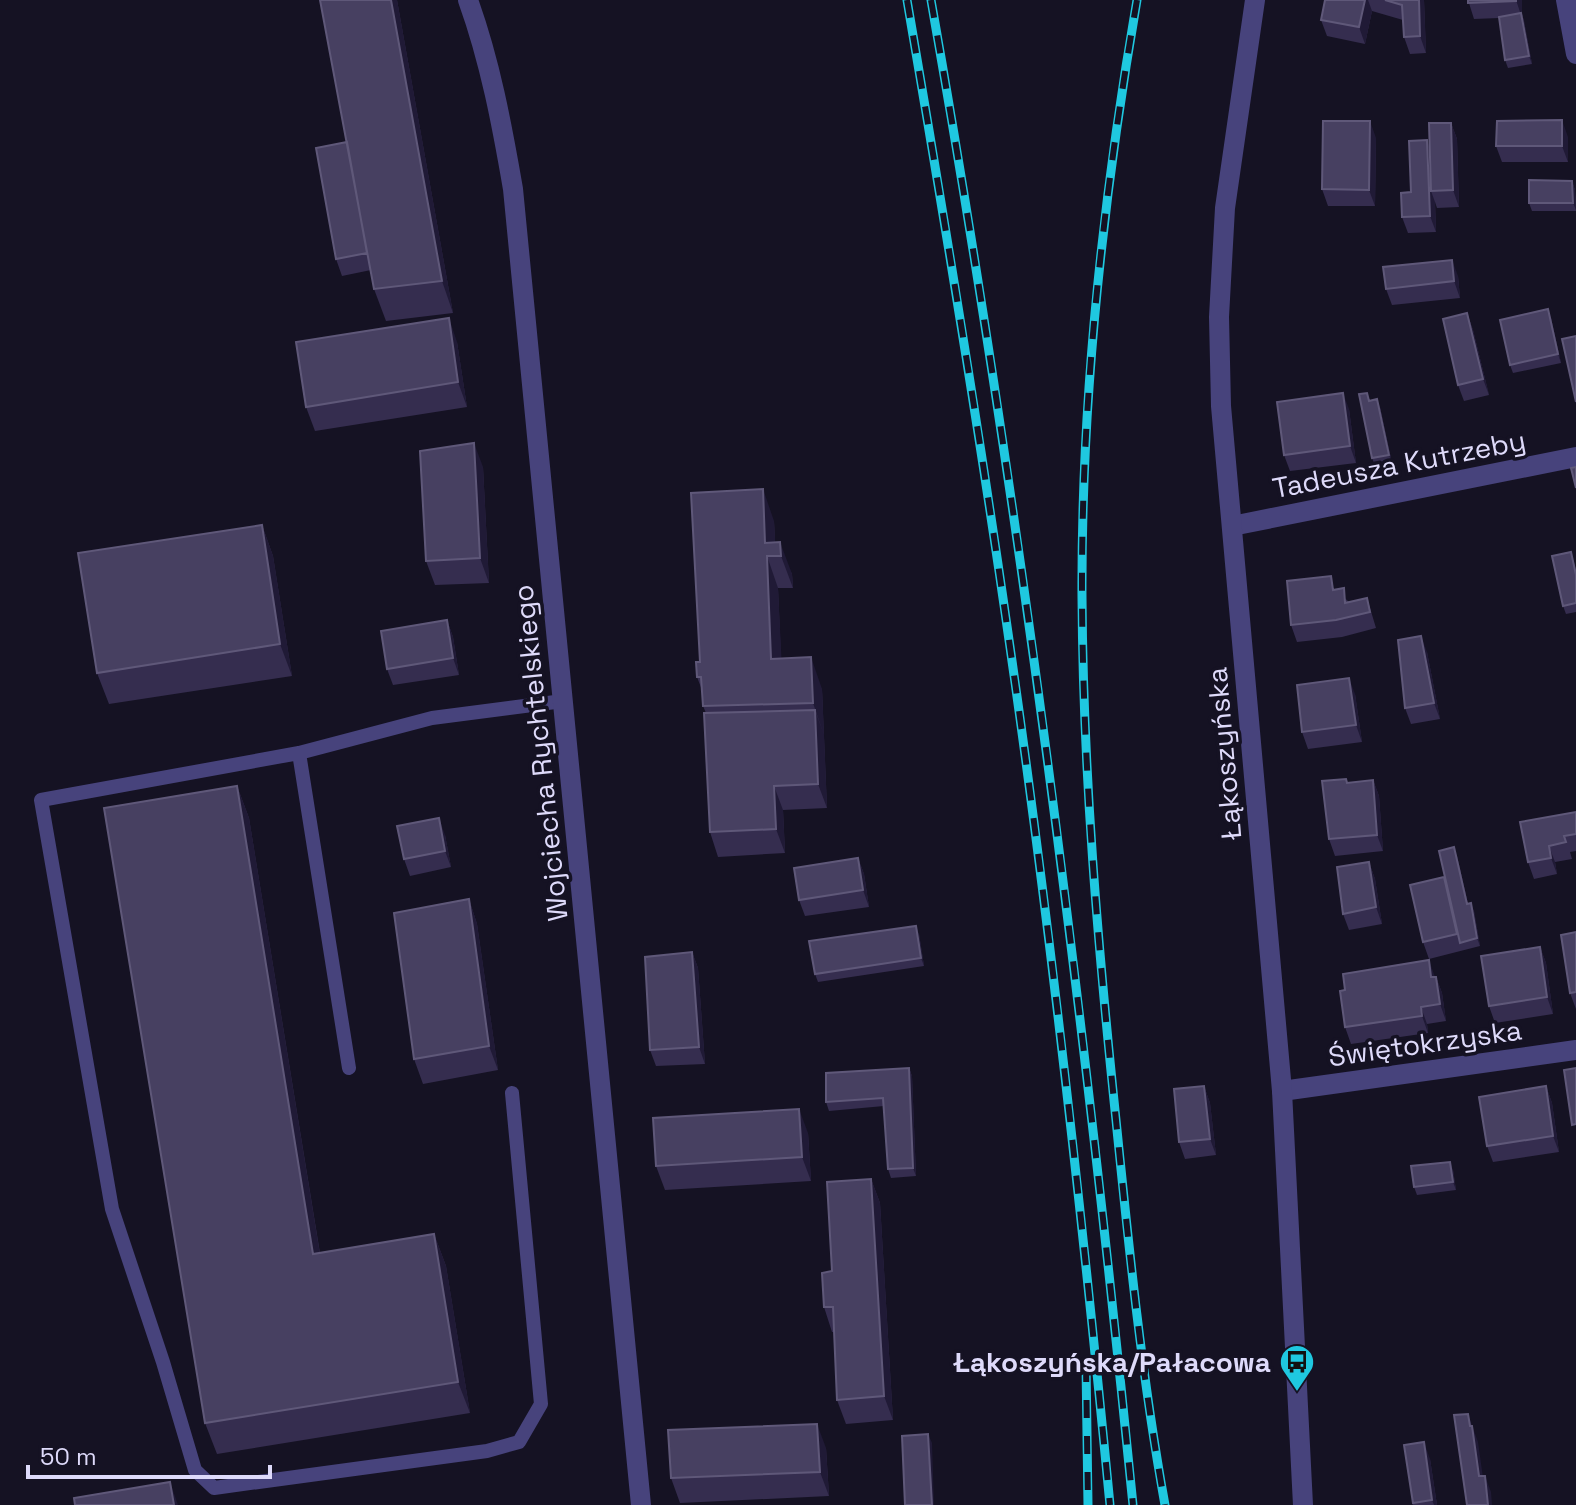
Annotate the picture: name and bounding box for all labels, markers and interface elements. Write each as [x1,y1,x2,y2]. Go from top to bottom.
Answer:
street label: Tadeusza Kutrzeby [1269,422,1529,506]
street label: Wojciecha Rychtelskiego [504,583,576,923]
street label: Łąkoszyńska [1198,666,1250,842]
street label: Świętokrzyska [1326,1012,1524,1074]
bus stop icon: Łąkoszyńska/Pałacowa [1278,1343,1316,1393]
place label: Łąkoszyńska/Pałacowa [953,1344,1271,1380]
scale bar [28,1429,270,1479]
text: 50 m [40,1441,97,1472]

